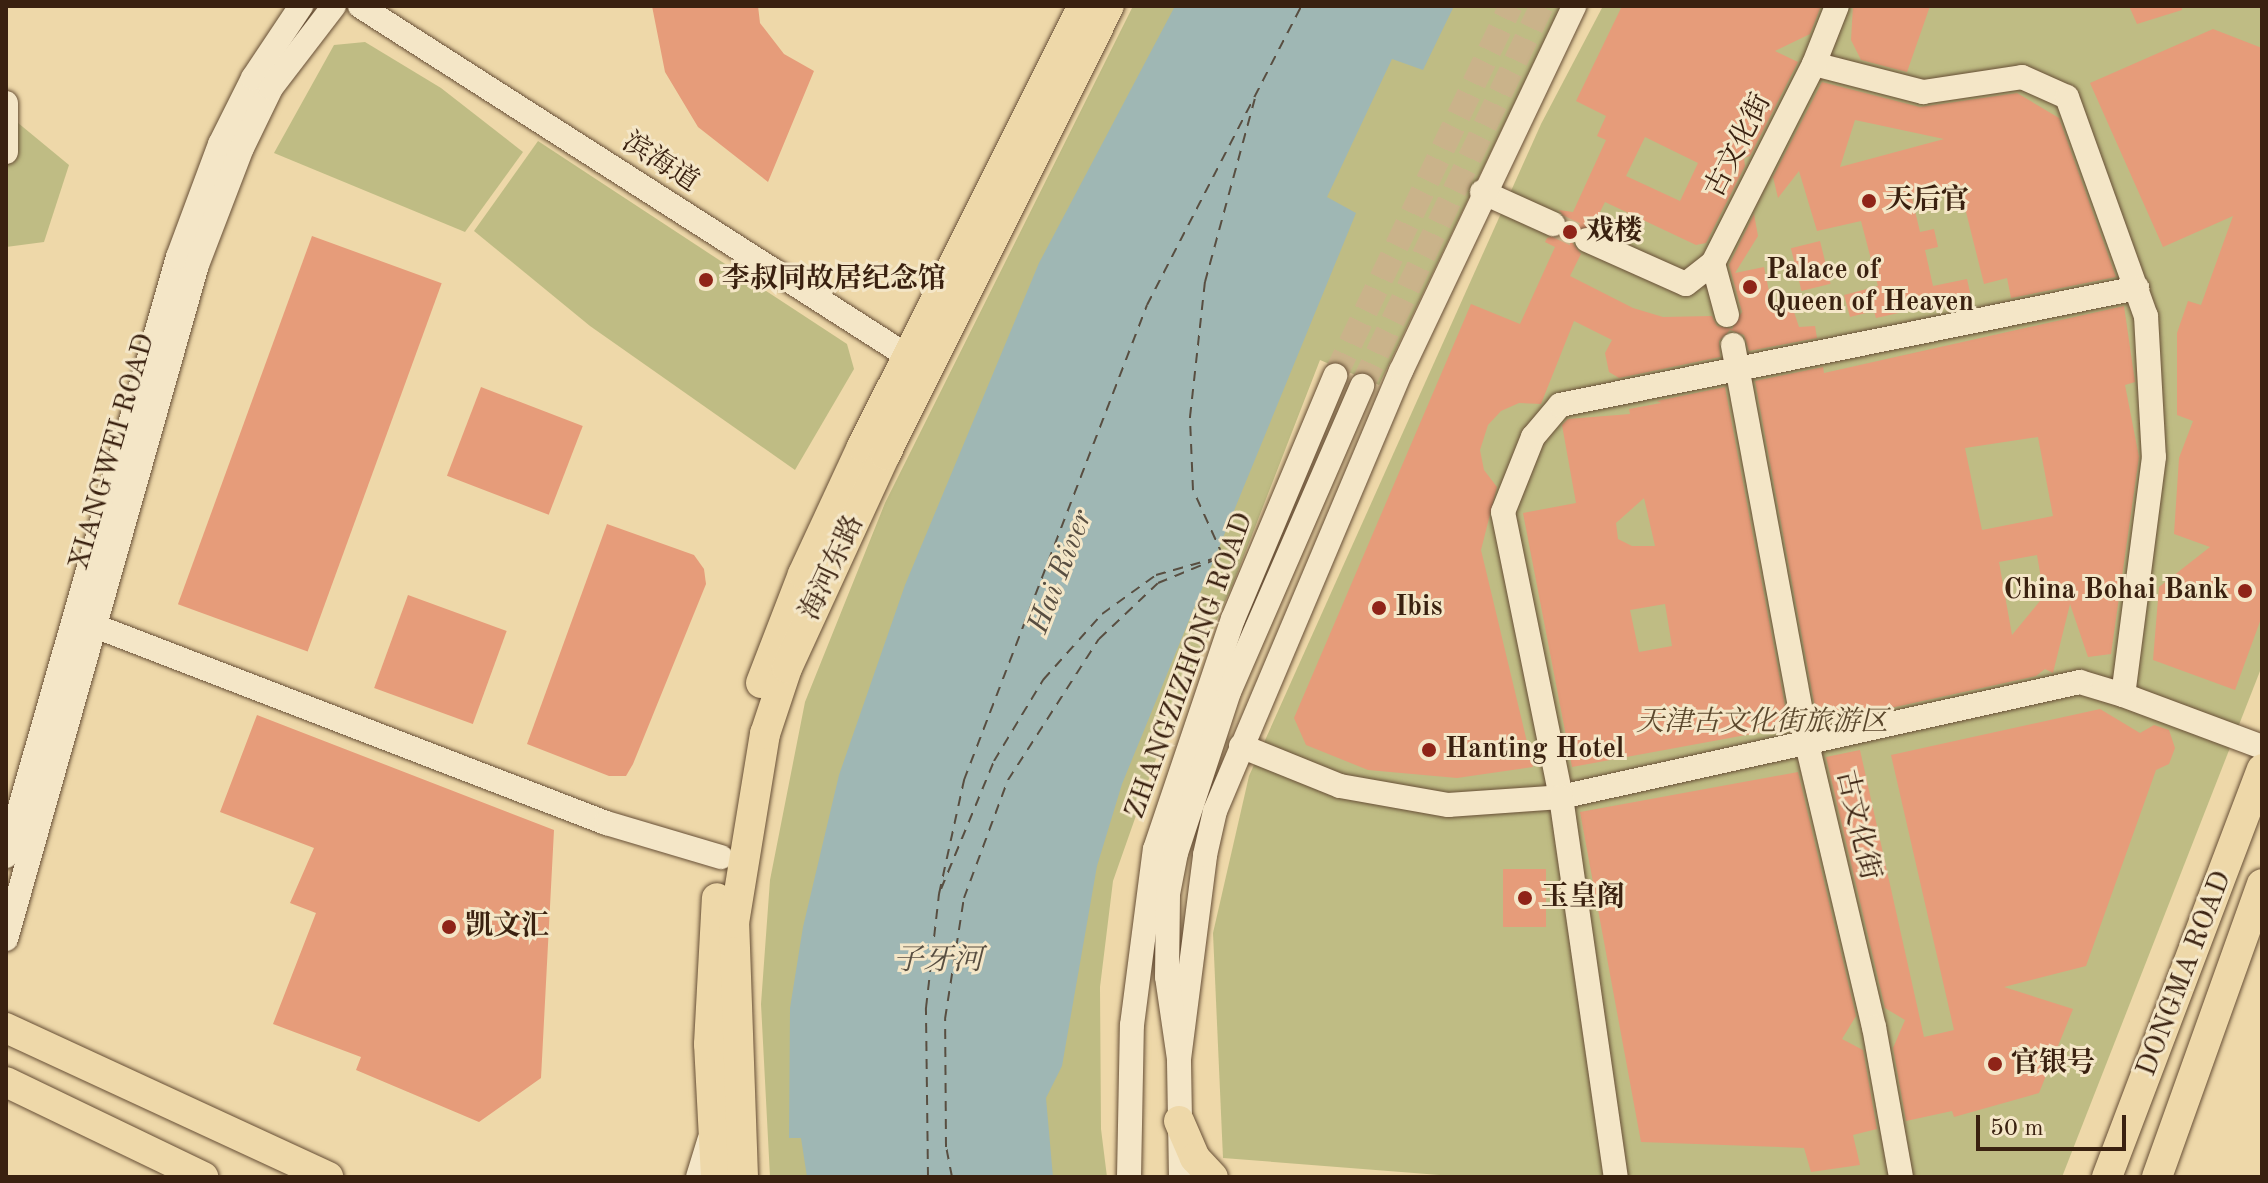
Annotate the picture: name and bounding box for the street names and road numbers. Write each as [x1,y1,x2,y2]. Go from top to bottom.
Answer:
street label: 古文化街 [1699,88,1779,204]
street label: 滨海道 [616,126,704,200]
street label: XIANGWEI ROAD [63,330,163,574]
street label: ZHANGZIZHONG ROAD [1119,508,1261,824]
street label: 海河东路 [794,510,872,626]
street label: 古文化街 [1828,767,1886,883]
street label: DONGMA ROAD [2130,867,2240,1081]

